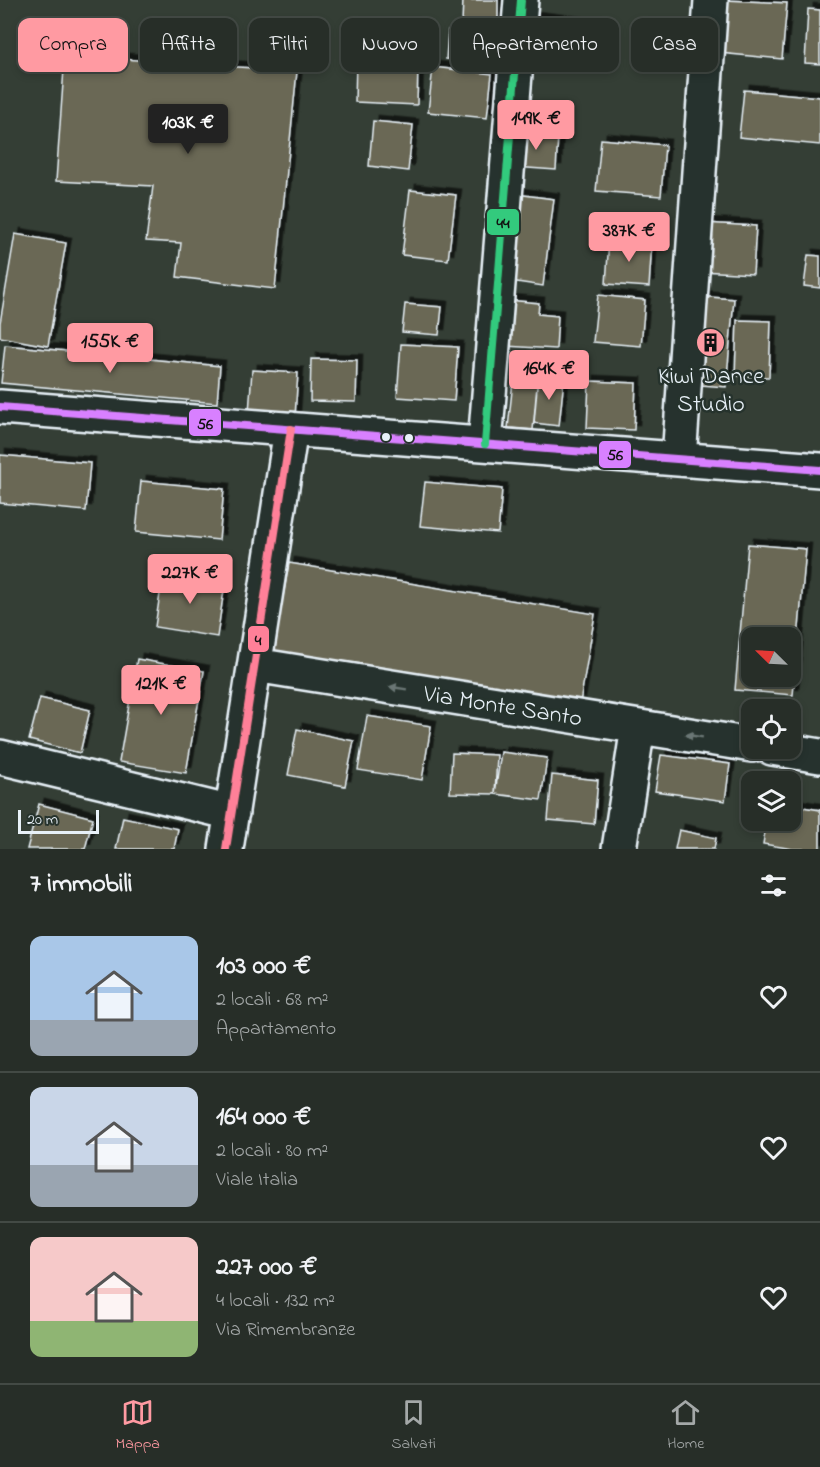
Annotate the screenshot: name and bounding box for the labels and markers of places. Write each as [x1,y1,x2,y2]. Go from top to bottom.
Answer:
pin: 149K € [487,100,585,151]
pin: 103K € [139,104,237,155]
pin: 387K € [580,212,678,263]
pin: 155K € [61,323,159,374]
building icon: Kiwi Dance Studio [695,326,727,358]
pin: 164K € [500,350,598,401]
place label: Kiwi Dance Studio [658,360,764,423]
unlabelled marker [380,431,392,443]
unlabelled marker [403,432,415,444]
pin: 227K € [141,554,239,605]
pin: 121K € [112,665,210,716]

